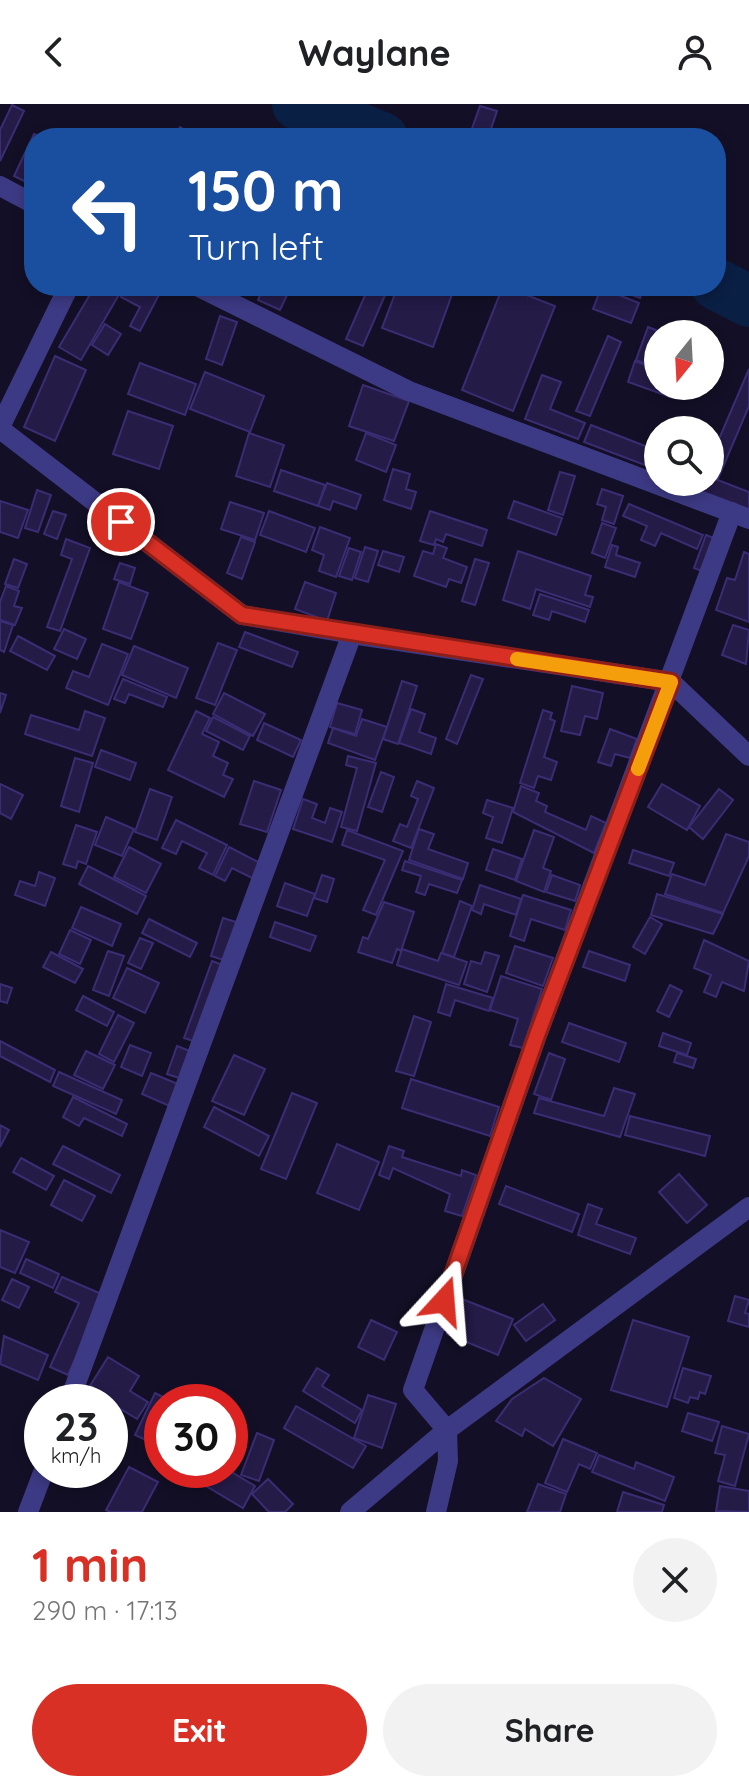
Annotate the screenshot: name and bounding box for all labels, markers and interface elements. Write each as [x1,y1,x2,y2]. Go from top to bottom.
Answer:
icon: back [32,30,76,74]
text: Waylane [298,30,451,75]
icon: person [673,30,717,74]
text: 150 m [188,155,344,225]
icon: left [56,160,160,264]
text: Turn left [188,224,324,269]
north arrow [644,320,724,400]
map controls [644,320,724,496]
button: search [644,416,724,496]
pin [87,488,155,556]
icon: arrive [99,500,143,544]
position arrow [402,1259,486,1343]
speed limit sign: 30 [144,1384,248,1488]
text: 23 [54,1401,98,1451]
text: km/h [51,1443,101,1468]
text: 1 min [32,1534,148,1594]
button: close [633,1538,717,1622]
text: 290 m · 17:13 [32,1594,178,1627]
button: Exit [32,1684,367,1776]
button: Share [383,1684,717,1776]

